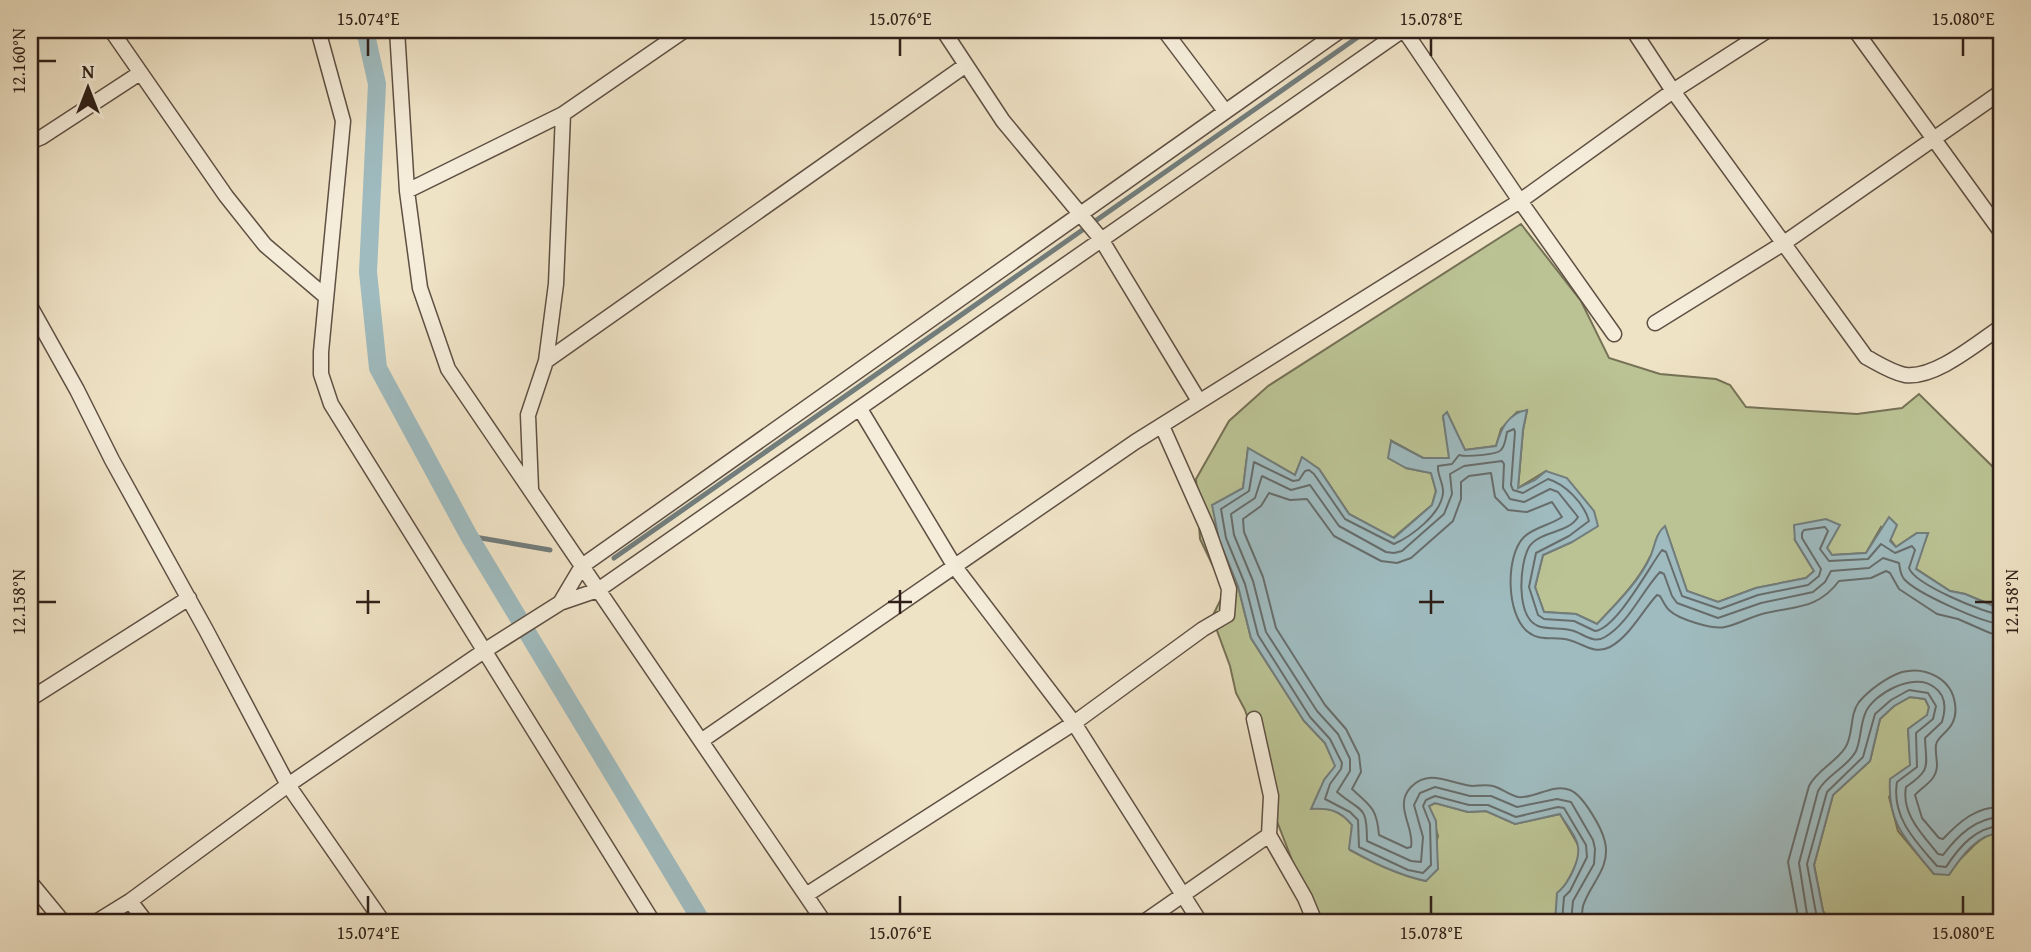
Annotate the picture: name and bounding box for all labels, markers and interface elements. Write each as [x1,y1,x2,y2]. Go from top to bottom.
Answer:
text: 15.074°E [336,5,400,32]
text: 15.076°E [868,5,932,32]
text: 15.078°E [1399,5,1463,32]
text: 15.080°E [1931,5,1995,32]
text: 12.160°N [5,28,32,94]
north arrow [52,52,122,122]
text: N [82,57,95,85]
text: 12.158°N [5,569,32,635]
text: 12.158°N [1998,569,2025,635]
text: 15.074°E [336,919,400,946]
text: 15.076°E [868,919,932,946]
text: 15.078°E [1399,919,1463,946]
text: 15.080°E [1931,919,1995,946]

